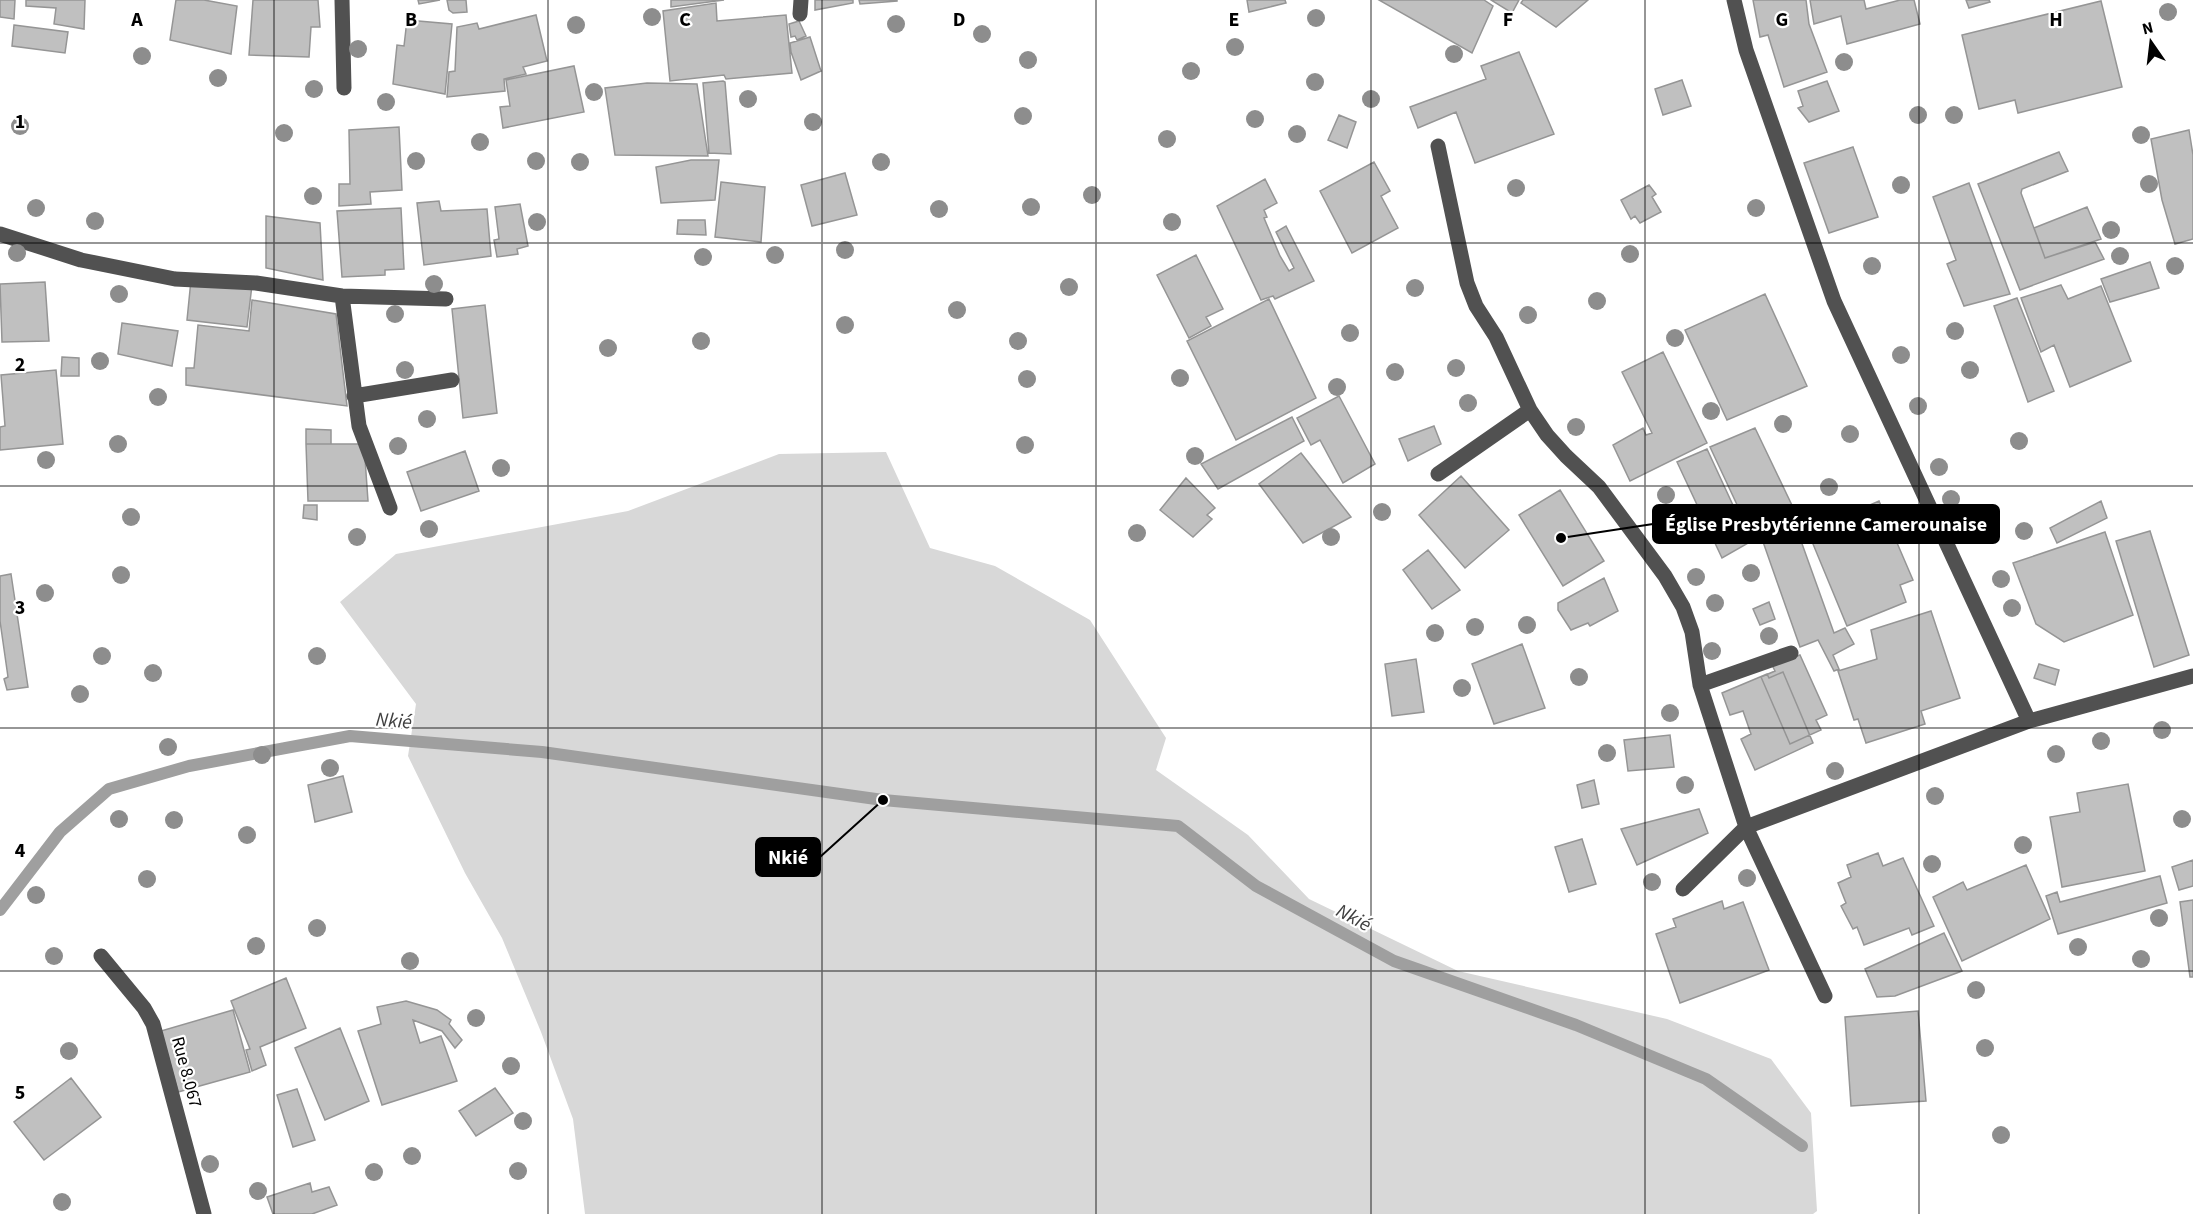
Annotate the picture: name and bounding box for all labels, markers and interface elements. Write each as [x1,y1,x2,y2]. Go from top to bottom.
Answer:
text: A [130,6,143,34]
text: B [405,6,417,34]
text: C [679,6,691,34]
text: D [953,6,965,34]
text: E [1229,6,1239,34]
text: F [1503,6,1513,34]
text: G [1776,6,1788,34]
text: H [2049,6,2063,34]
north arrow [2121,12,2181,72]
text: N [2140,16,2155,40]
text: 1 [15,108,25,136]
text: 2 [15,351,25,379]
callout: Église Presbytérienne Camerounaise [1653,505,1999,543]
text: Église Presbytérienne Camerounaise [1665,511,1987,539]
text: 3 [15,594,25,622]
water label: Nkié [375,705,414,737]
text: 4 [15,837,26,865]
callout: Nkié [756,838,820,876]
text: Nkié [768,844,808,872]
water label: Nkié [1331,897,1376,939]
street label: Rue 8.067 [165,1034,208,1111]
text: 5 [15,1079,25,1107]

